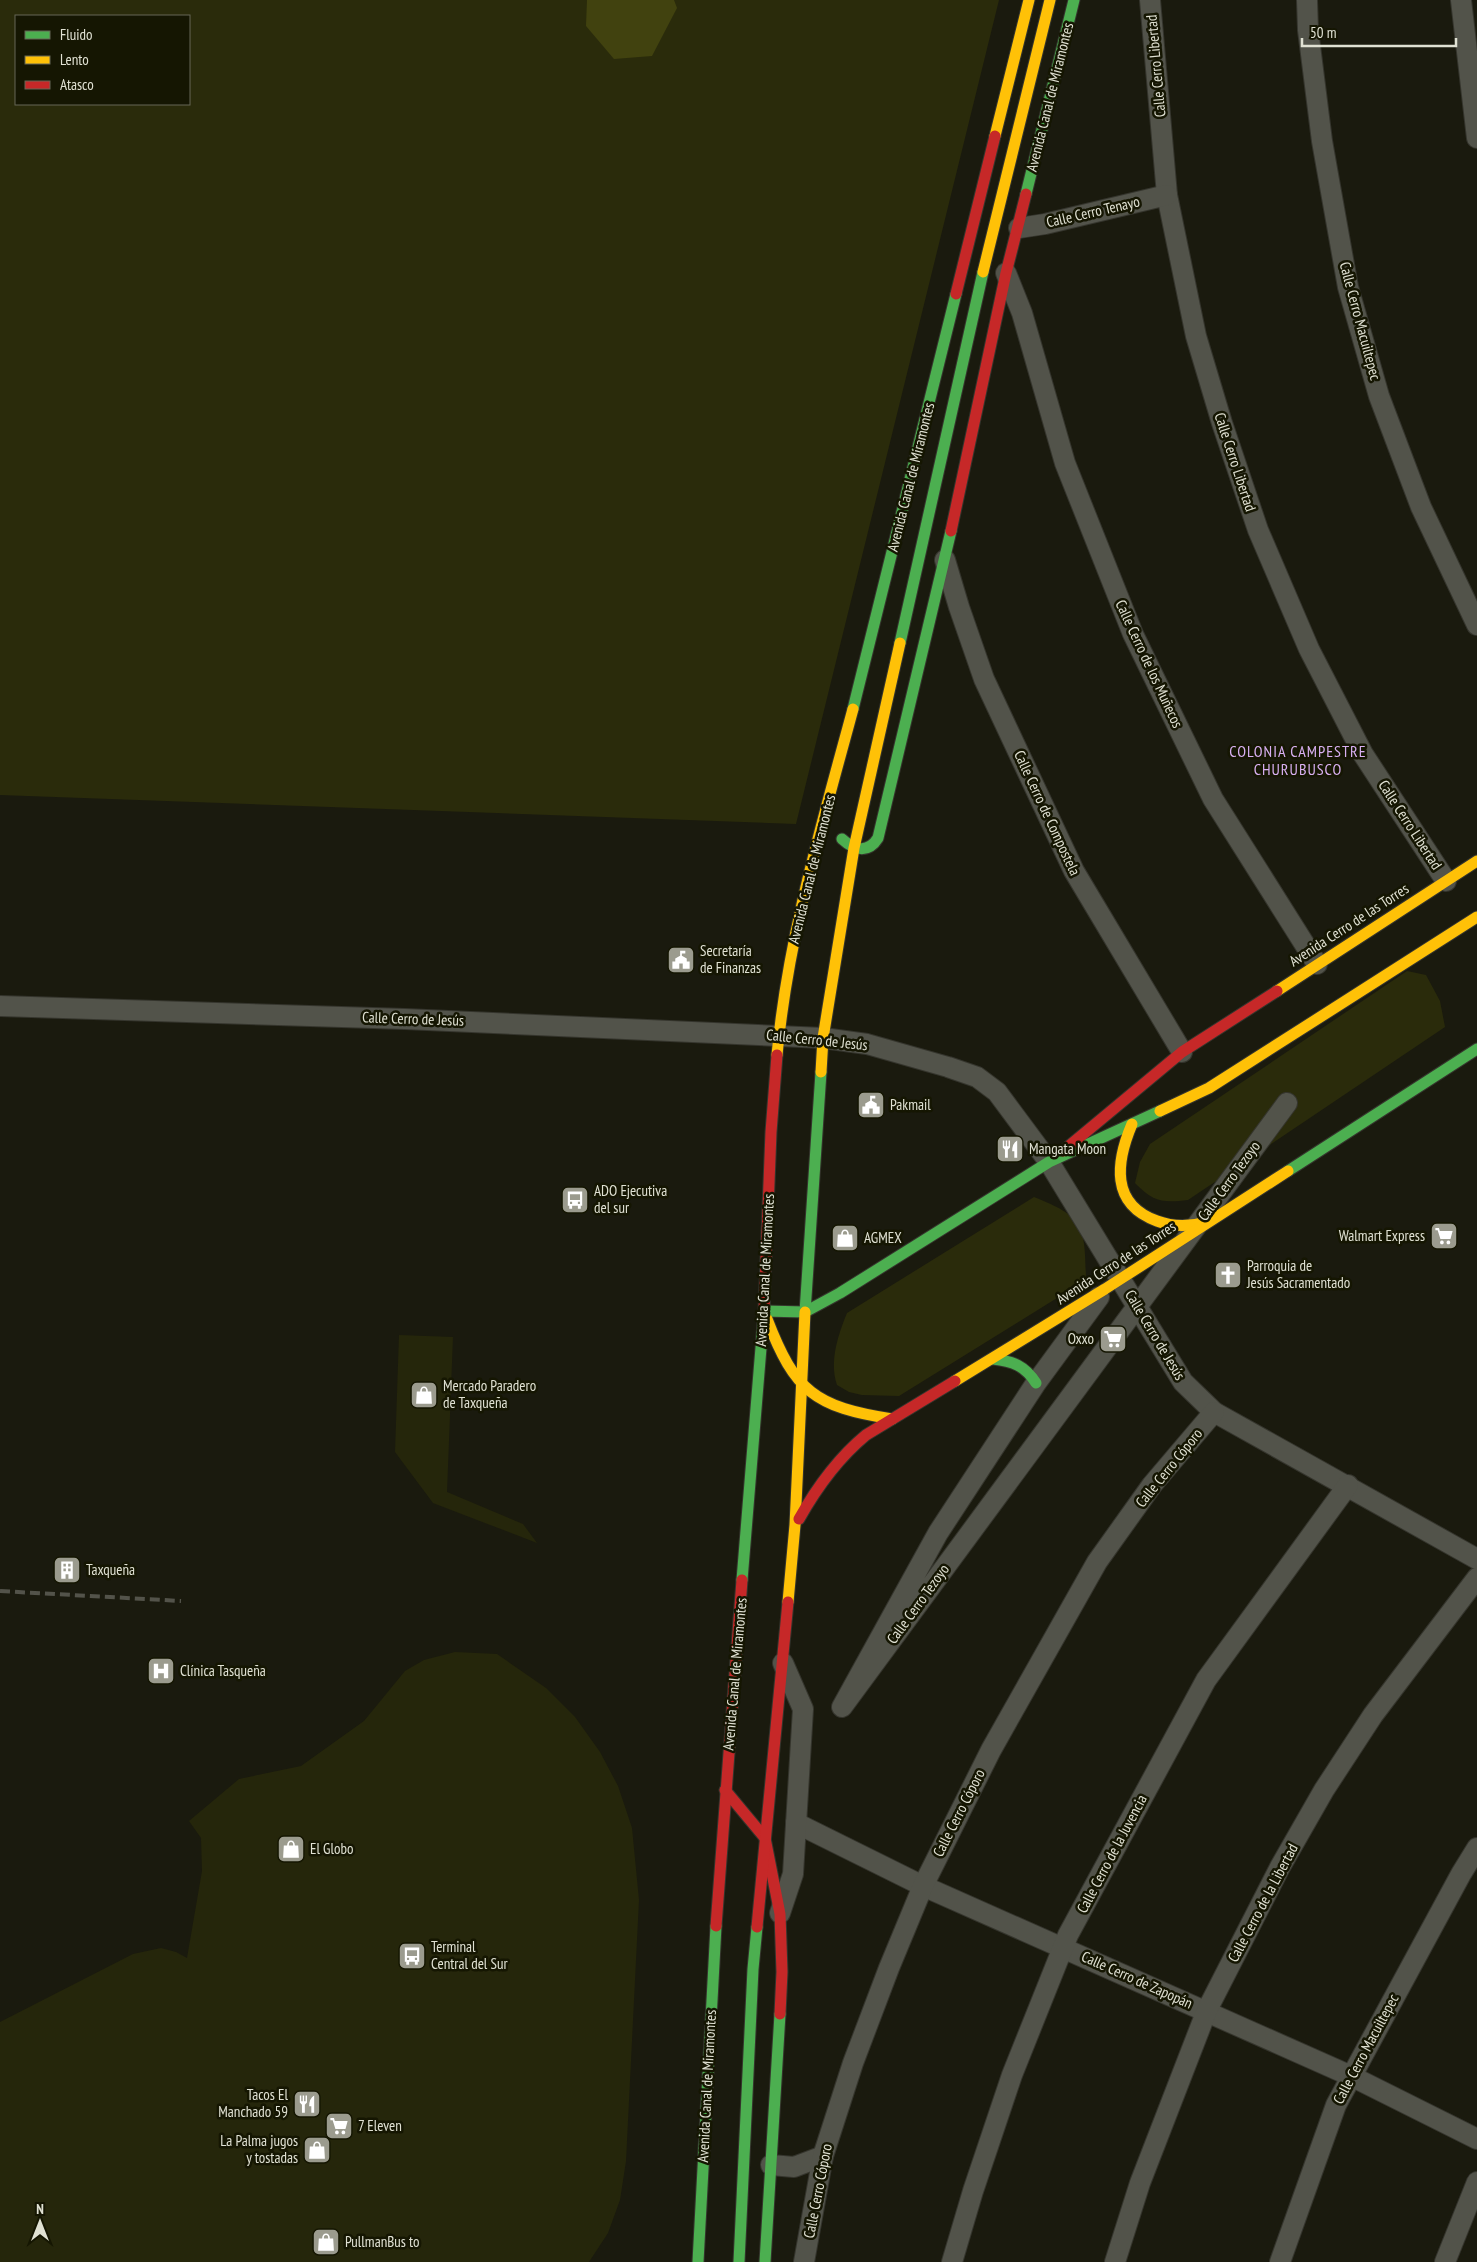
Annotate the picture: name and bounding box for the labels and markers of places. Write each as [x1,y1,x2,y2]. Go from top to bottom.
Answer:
place label: Secretaría de Finanzas [700,941,761,977]
public building icon: Secretaría de Finanzas [666,945,696,975]
public building icon: Pakmail [856,1090,886,1120]
place label: Pakmail [890,1095,931,1114]
restaurant icon: Mangata Moon [995,1134,1025,1164]
place label: Mangata Moon [1029,1139,1106,1158]
place label: ADO Ejecutiva del sur [594,1181,667,1217]
bus stop icon: ADO Ejecutiva del sur [560,1185,590,1215]
supermarket icon: Walmart Express [1429,1221,1459,1251]
shop icon: AGMEX [830,1223,860,1253]
place label: Walmart Express [1339,1226,1425,1245]
place label: AGMEX [864,1228,902,1247]
place label: Parroquia de Jesús Sacramentado [1246,1256,1350,1292]
church icon: Parroquia de Jesús Sacramentado [1213,1260,1243,1290]
supermarket icon: Oxxo [1098,1324,1128,1354]
place label: Oxxo [1068,1329,1094,1348]
place label: Mercado Paradero de Taxqueña [443,1376,536,1412]
shop icon: Mercado Paradero de Taxqueña [409,1380,439,1410]
building icon: Taxqueña [52,1555,82,1585]
place label: Taxqueña [86,1560,135,1579]
hospital icon: Clínica Tasqueña [146,1656,176,1686]
place label: Clínica Tasqueña [180,1661,266,1680]
shop icon: El Globo [276,1834,306,1864]
place label: El Globo [310,1839,353,1858]
place label: Terminal Central del Sur [431,1937,508,1973]
bus stop icon: Terminal Central del Sur [397,1941,427,1971]
place label: Tacos El Manchado 59 [218,2085,288,2121]
restaurant icon: Tacos El Manchado 59 [292,2089,322,2119]
supermarket icon: 7 Eleven [324,2111,354,2141]
place label: 7 Eleven [358,2116,402,2135]
place label: La Palma jugos y tostadas [220,2131,298,2167]
shop icon: La Palma jugos y tostadas [302,2135,332,2165]
shop icon: PullmanBus to [311,2227,341,2257]
place label: PullmanBus to [345,2232,420,2251]

